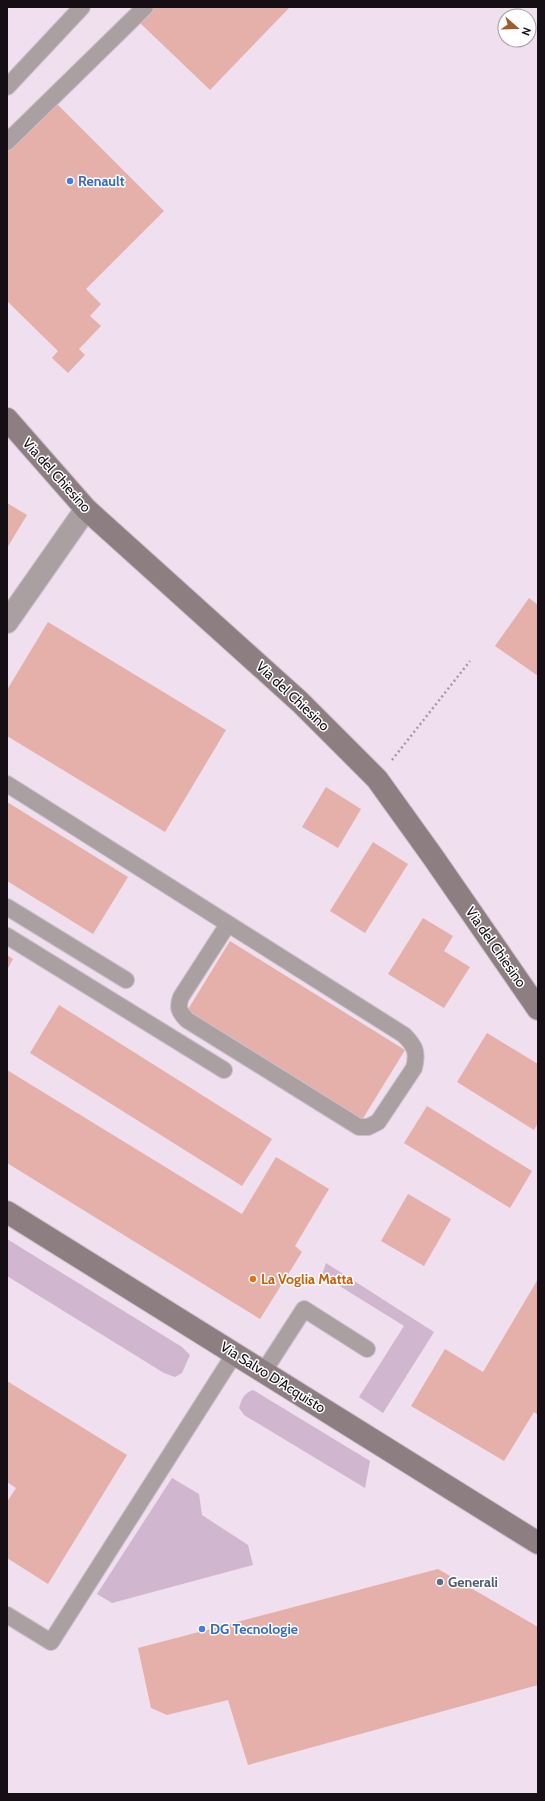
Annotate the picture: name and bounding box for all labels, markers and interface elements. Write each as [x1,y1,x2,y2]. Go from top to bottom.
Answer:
north arrow [497,8,537,48]
text: N [518,25,534,37]
place label: Renault [78,172,125,190]
marker: Renault [65,176,75,186]
street label: Via del Chiesino [19,434,95,516]
street label: Via del Chiesino [252,657,334,735]
street label: Via del Chiesino [462,903,531,991]
place label: La Voglia Matta [261,1270,353,1288]
marker: La Voglia Matta [248,1274,258,1284]
street label: Via Salvo D'Acquisto [217,1337,329,1417]
place label: Generali [448,1573,498,1591]
marker: Generali [435,1577,445,1587]
place label: DG Tecnologie [210,1620,298,1638]
marker: DG Tecnologie [197,1624,207,1634]

